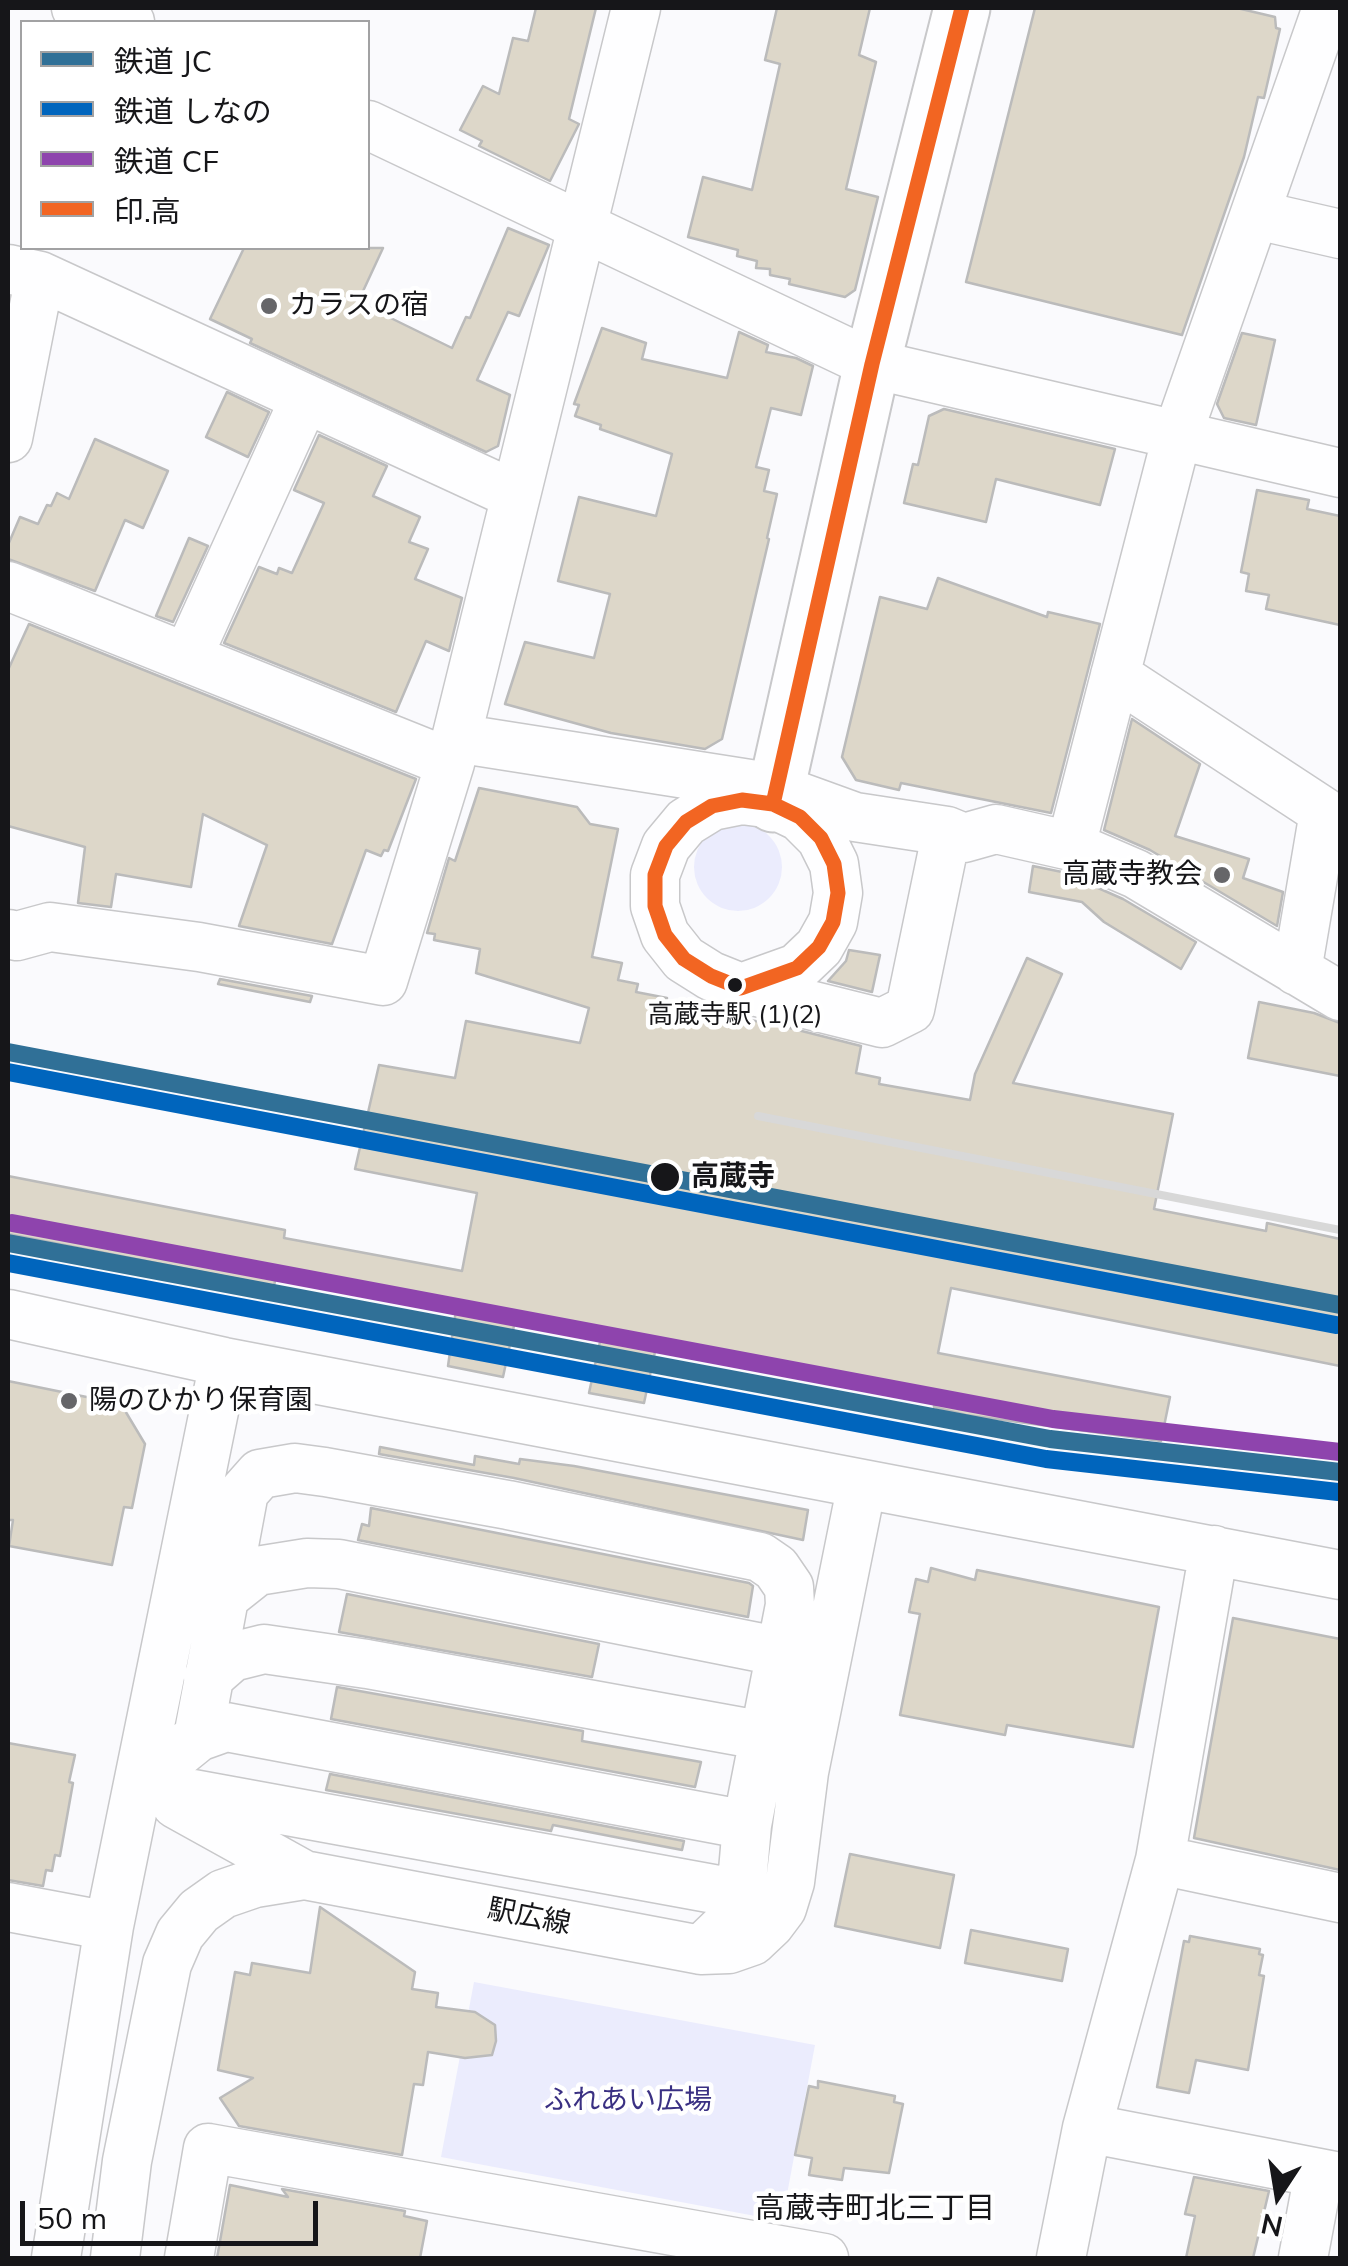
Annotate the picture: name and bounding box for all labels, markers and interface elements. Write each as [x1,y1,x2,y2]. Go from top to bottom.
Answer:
legend [20,20,370,250]
text: 鉄道 JC [114,42,212,80]
text: 鉄道 しなの [114,92,272,130]
text: 鉄道 CF [114,142,219,180]
text: 印.高 [114,192,181,230]
place label: カラスの宿 [289,289,429,323]
marker: カラスの宿 [258,295,280,317]
place label: 高蔵寺教会 [1062,858,1202,892]
marker: 高蔵寺教会 [1211,864,1233,886]
marker: 高蔵寺駅 (1)(2) [725,975,745,995]
place label: 高蔵寺駅 (1)(2) [647,999,823,1031]
marker: 高蔵寺 [648,1160,682,1194]
place label: 高蔵寺 [691,1160,775,1194]
place label: 陽のひかり保育園 [89,1384,313,1418]
marker: 陽のひかり保育園 [58,1390,80,1412]
street label: 駅広線 [485,1892,573,1942]
park label: ふれあい広場 [544,2084,712,2118]
north arrow [1228,2146,1328,2246]
scale bar [25,2181,322,2243]
district label: 高蔵寺町北三丁目 [755,2191,995,2227]
text: 50 m [37,2199,107,2237]
text: N [1258,2207,1286,2245]

